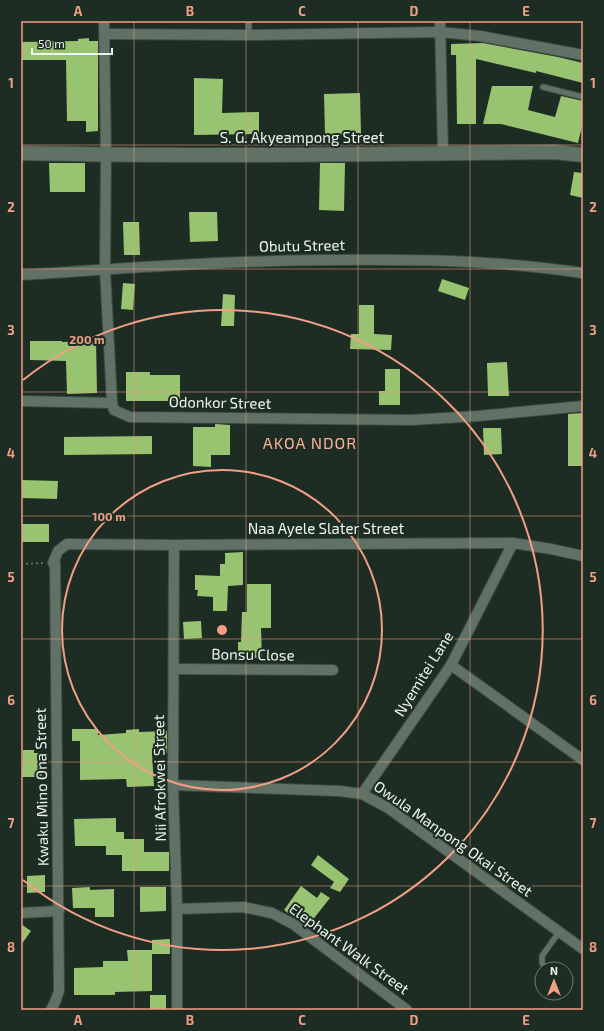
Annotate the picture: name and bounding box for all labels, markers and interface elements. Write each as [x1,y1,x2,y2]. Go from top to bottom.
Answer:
text: A [74,3,83,19]
text: B [186,3,194,19]
text: C [298,3,306,19]
text: D [410,3,419,19]
text: E [522,3,530,19]
scale bar [32,30,112,56]
text: 50 m [38,36,65,50]
text: 1 [8,75,14,91]
text: 1 [590,75,596,91]
street label: S. G. Akyeampong Street [220,128,385,146]
text: 2 [7,199,15,215]
text: 2 [589,199,597,215]
street label: Obutu Street [259,235,346,255]
text: 3 [7,322,15,338]
text: 3 [589,322,597,338]
text: 200 m [69,332,105,346]
street label: Odonkor Street [169,392,272,412]
district label: AKOA NDOR [263,433,357,452]
text: 4 [7,445,15,461]
text: 4 [589,445,597,461]
text: 100 m [92,509,126,523]
street label: Naa Ayele Slater Street [248,519,405,537]
text: 5 [7,569,15,585]
text: 5 [589,569,597,585]
centre of rings [215,623,229,637]
street label: Nyemitei Lane [390,628,456,719]
street label: Bonsu Close [211,644,295,664]
text: 6 [7,692,15,708]
text: 6 [589,692,597,708]
street label: Kwaku Mino Ona Street [31,708,51,866]
street label: Nii Afrokwei Street [149,714,169,842]
street label: Owula Manpong Okai Street [371,776,537,900]
text: 7 [8,815,15,831]
text: 7 [590,815,597,831]
street label: Elephant Walk Street [286,899,413,998]
text: 8 [7,939,15,955]
text: 8 [589,939,597,955]
north arrow [534,961,574,1001]
text: N [550,964,558,977]
text: A [74,1012,83,1028]
text: B [186,1012,194,1028]
text: C [298,1012,306,1028]
text: D [410,1012,419,1028]
text: E [522,1012,530,1028]

